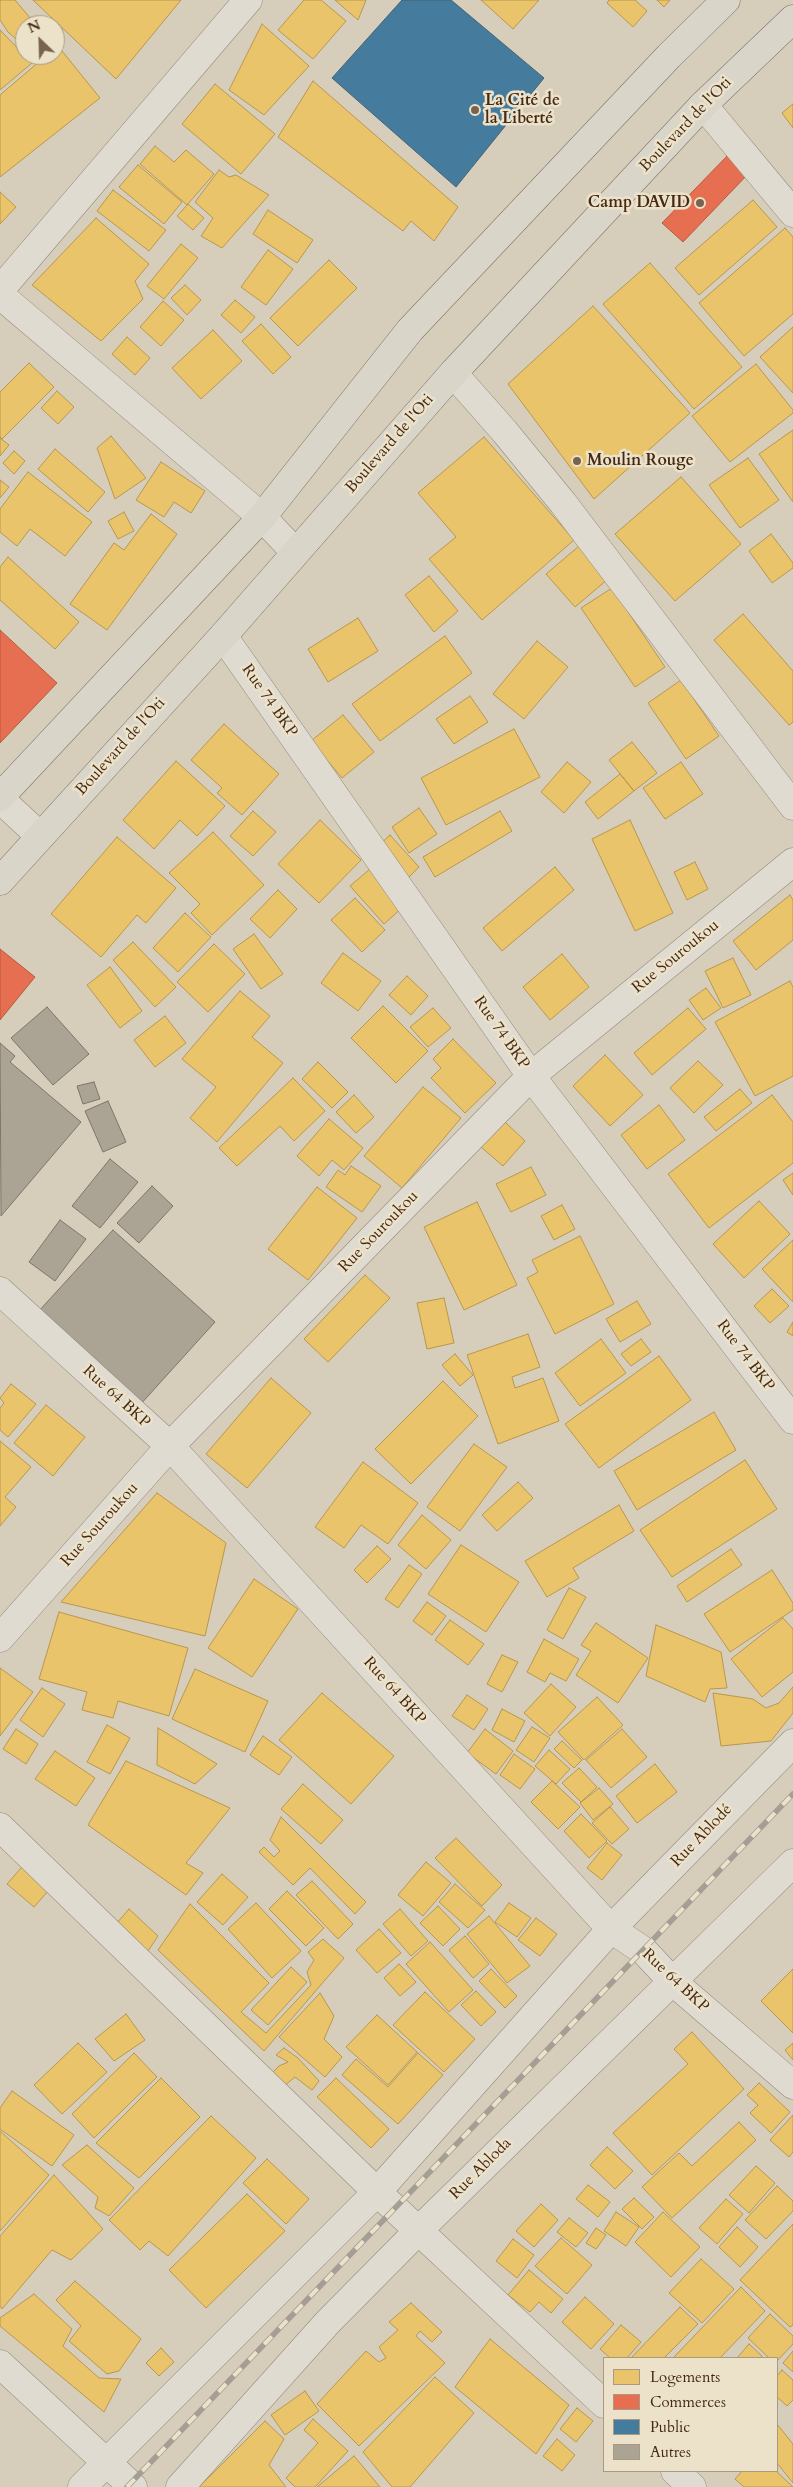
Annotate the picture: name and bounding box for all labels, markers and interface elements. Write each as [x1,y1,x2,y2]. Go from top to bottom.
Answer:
north arrow [15,15,65,65]
text: N [25,16,44,38]
street label: Boulevard de l'Oti [636,74,736,176]
place label: La Cité de la Liberté [485,91,560,129]
marker: La Cité de la Liberté [469,104,481,116]
place label: Camp DAVID [588,193,690,213]
marker: Camp DAVID [694,197,706,209]
street label: Boulevard de l'Oti [342,391,438,497]
place label: Moulin Rouge [587,451,694,471]
marker: Moulin Rouge [571,455,583,467]
street label: Rue 74 BKP [237,661,301,741]
street label: Boulevard de l'Oti [72,694,170,800]
street label: Rue Souroukou [629,916,723,998]
street label: Rue 74 BKP [469,993,533,1073]
street label: Rue Souroukou [335,1187,423,1277]
street label: Rue 74 BKP [712,1317,778,1395]
street label: Rue 64 BKP [78,1362,154,1432]
street label: Rue Souroukou [57,1479,143,1571]
street label: Rue 64 BKP [359,1653,429,1729]
street label: Rue Ablodé [667,1801,737,1871]
street label: Rue 64 BKP [638,1945,712,2017]
street label: Rue Abloda [446,2134,516,2204]
legend [603,2357,778,2472]
text: Logements [650,2367,720,2387]
text: Commerces [650,2392,726,2412]
text: Public [650,2417,690,2437]
text: Autres [650,2442,691,2462]

